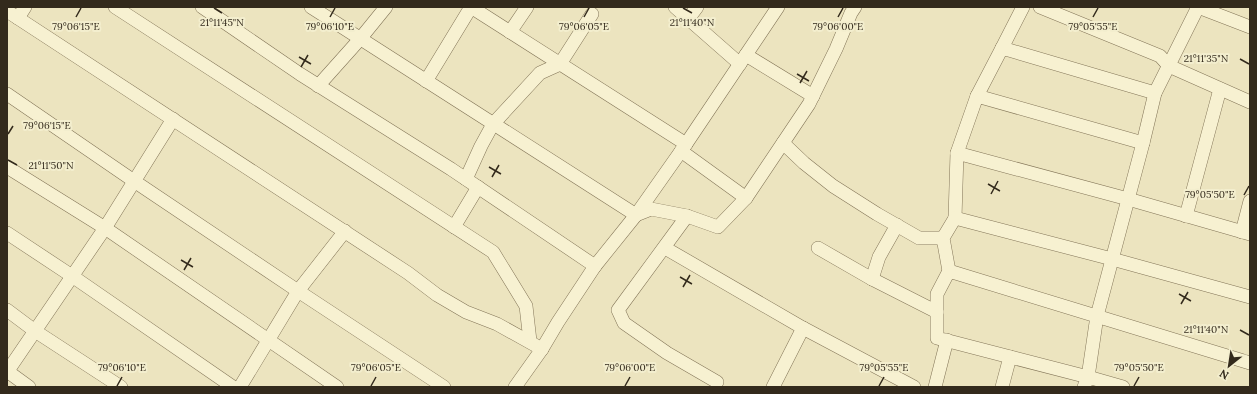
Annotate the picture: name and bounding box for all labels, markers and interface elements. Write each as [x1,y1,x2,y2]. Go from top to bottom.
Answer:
text: 21°11'45"N [200,16,244,29]
text: 21°11'40"N [670,16,715,29]
text: 79°06'15"E [52,20,100,33]
text: 79°06'10"E [306,20,354,33]
text: 79°06'05"E [559,20,609,33]
text: 79°06'00"E [813,20,863,33]
text: 79°05'55"E [1069,20,1117,33]
text: 21°11'35"N [1184,52,1229,65]
text: 79°06'15"E [23,119,71,132]
text: 21°11'50"N [28,159,74,172]
text: 79°05'50"E [1185,188,1235,201]
text: 21°11'40"N [1184,323,1229,336]
north arrow [1209,346,1249,386]
text: 79°06'10"E [98,361,146,374]
text: 79°06'05"E [351,361,401,374]
text: 79°06'00"E [605,361,655,374]
text: 79°05'55"E [860,361,908,374]
text: 79°05'50"E [1114,361,1164,374]
text: N [1216,366,1231,383]

